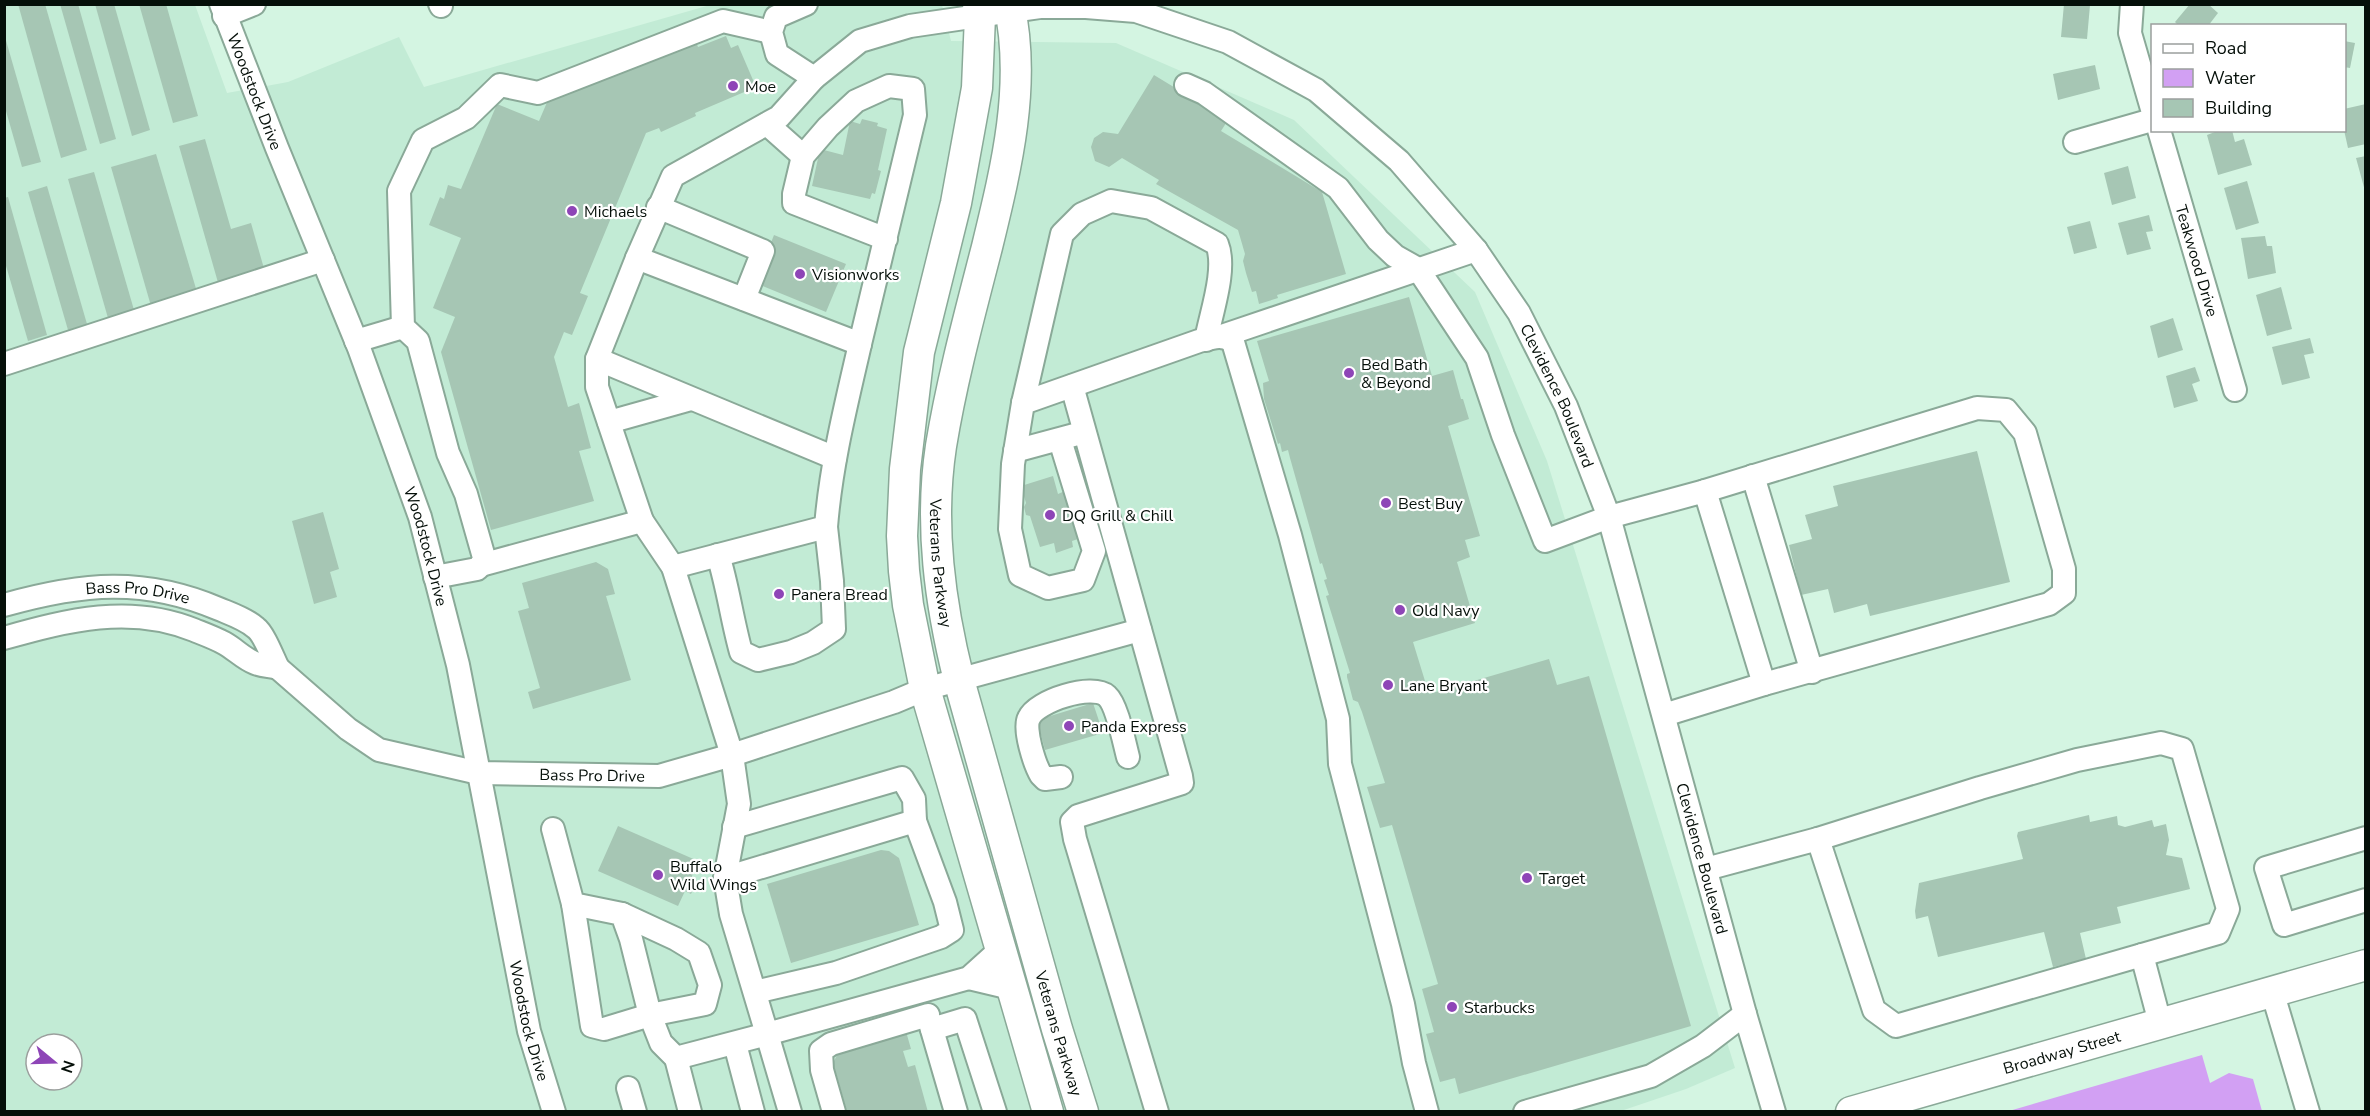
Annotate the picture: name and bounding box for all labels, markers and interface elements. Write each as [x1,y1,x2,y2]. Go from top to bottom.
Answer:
legend [2151,24,2346,132]
street label: Woodstock Drive [222,30,287,153]
text: Road [2205,36,2247,60]
text: Water [2205,66,2256,90]
place label: Moe [745,76,776,98]
marker: Moe [726,79,740,93]
text: Building [2205,96,2272,120]
place label: Michaels [584,201,647,223]
street label: Teakwood Drive [2169,202,2223,319]
marker: Michaels [565,204,579,218]
place label: Visionworks [811,264,900,286]
marker: Visionworks [793,267,807,281]
street label: Clevidence Boulevard [1514,320,1599,471]
place label: Bed Bath & Beyond [1361,354,1431,394]
marker: Bed Bath & Beyond [1342,366,1356,380]
street label: Woodstock Drive [398,483,452,608]
place label: Best Buy [1398,493,1463,515]
marker: Best Buy [1379,496,1393,510]
street label: Veterans Parkway [924,497,957,630]
place label: DQ Grill & Chill [1062,505,1173,527]
marker: DQ Grill & Chill [1043,508,1057,522]
street label: Bass Pro Drive [85,577,193,610]
place label: Panera Bread [791,584,888,606]
marker: Panera Bread [772,587,786,601]
place label: Old Navy [1412,600,1480,622]
marker: Old Navy [1393,603,1407,617]
place label: Lane Bryant [1400,675,1488,697]
marker: Lane Bryant [1381,678,1395,692]
place label: Panda Express [1081,716,1187,738]
marker: Panda Express [1062,719,1076,733]
street label: Bass Pro Drive [539,764,645,788]
street label: Clevidence Boulevard [1670,781,1733,937]
place label: Buffalo Wild Wings [670,856,757,896]
marker: Buffalo Wild Wings [651,868,665,882]
place label: Target [1539,868,1585,890]
marker: Target [1520,871,1534,885]
street label: Woodstock Drive [504,959,554,1084]
street label: Veterans Parkway [1029,968,1088,1100]
place label: Starbucks [1464,997,1535,1019]
marker: Starbucks [1445,1000,1459,1014]
street label: Broadway Street [2001,1026,2123,1080]
north arrow [24,1032,84,1092]
text: N [55,1057,80,1076]

